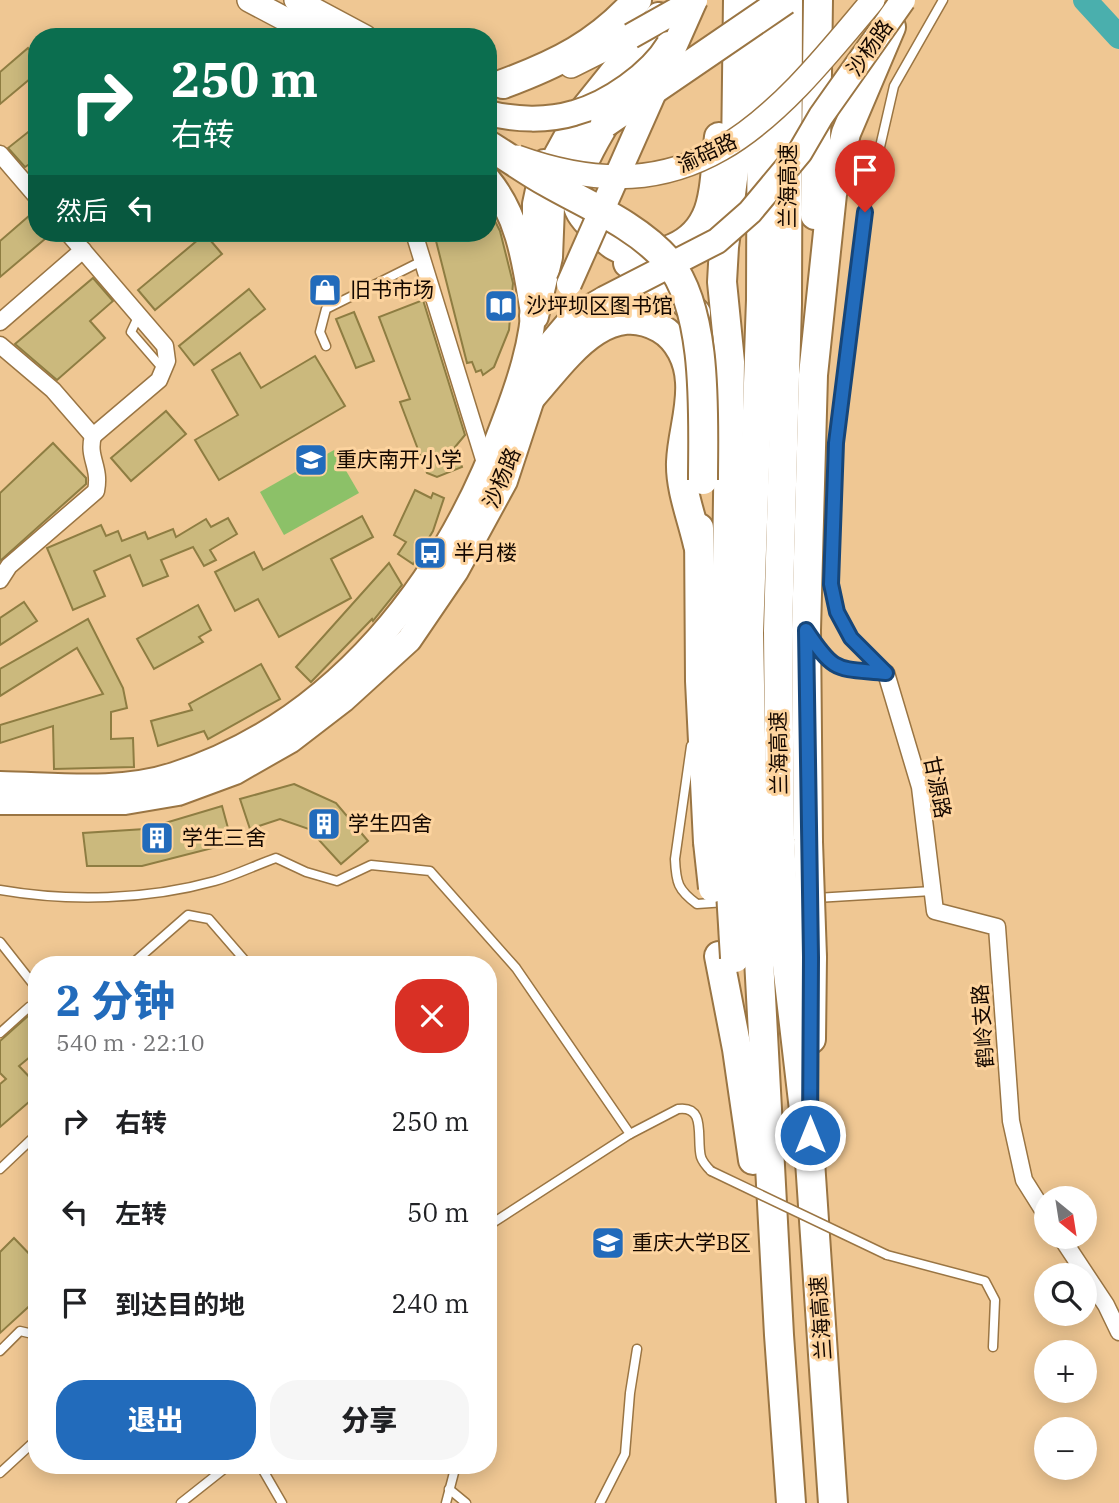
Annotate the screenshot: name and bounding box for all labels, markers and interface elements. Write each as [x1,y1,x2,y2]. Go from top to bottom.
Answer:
street label: 沙杨路 [840,14,899,81]
text: 250 m [171,47,318,110]
icon: right [56,56,147,147]
text: 右转 [171,113,235,155]
street label: 渝碚路 [672,126,741,178]
pin [835,140,895,212]
street label: 兰海高速 [773,144,801,228]
icon: arrive [846,151,884,189]
icon: left [122,189,160,227]
text: 然后 [56,193,108,227]
shop icon: 旧书市场 [306,271,344,309]
place label: 旧书市场 [350,275,434,303]
library icon: 沙坪坝区图书馆 [482,287,520,325]
place label: 沙坪坝区图书馆 [526,291,673,319]
school or university icon: 重庆南开小学 [292,441,330,479]
street label: 沙杨路 [476,443,526,512]
place label: 重庆南开小学 [336,445,462,473]
bus stop icon: 半月楼 [411,534,449,572]
place label: 半月楼 [454,538,517,566]
street label: 兰海高速 [763,711,793,795]
street label: 甘源路 [918,753,958,820]
building icon: 学生四舍 [305,805,343,843]
place label: 学生四舍 [348,809,432,837]
building icon: 学生三舍 [138,819,176,857]
place label: 学生三舍 [182,823,266,851]
text: 2 分钟 [56,973,175,1028]
button: close [395,979,469,1053]
street label: 鹤岭支路 [965,983,999,1069]
text: 540 m · 22:10 [56,1027,205,1057]
position arrow [773,1098,847,1172]
icon: right [56,1102,94,1140]
text: 250 m [391,1104,469,1138]
text: 右转 [115,1105,167,1139]
north arrow [1034,1186,1097,1250]
map controls [1034,1186,1097,1480]
icon: left [56,1193,94,1231]
text: 50 m [407,1195,469,1229]
text: 左转 [115,1196,167,1230]
school or university icon: 重庆大学B区 [589,1224,627,1262]
place label: 重庆大学B区 [632,1228,751,1256]
button: search [1034,1263,1097,1326]
street label: 兰海高速 [803,1275,837,1361]
icon: arrive [56,1284,94,1322]
text: 240 m [391,1286,469,1320]
text: 到达目的地 [115,1287,245,1321]
button: + [1034,1340,1097,1403]
button: 退出 [56,1380,256,1460]
button: 分享 [270,1380,469,1460]
button: − [1034,1417,1097,1480]

